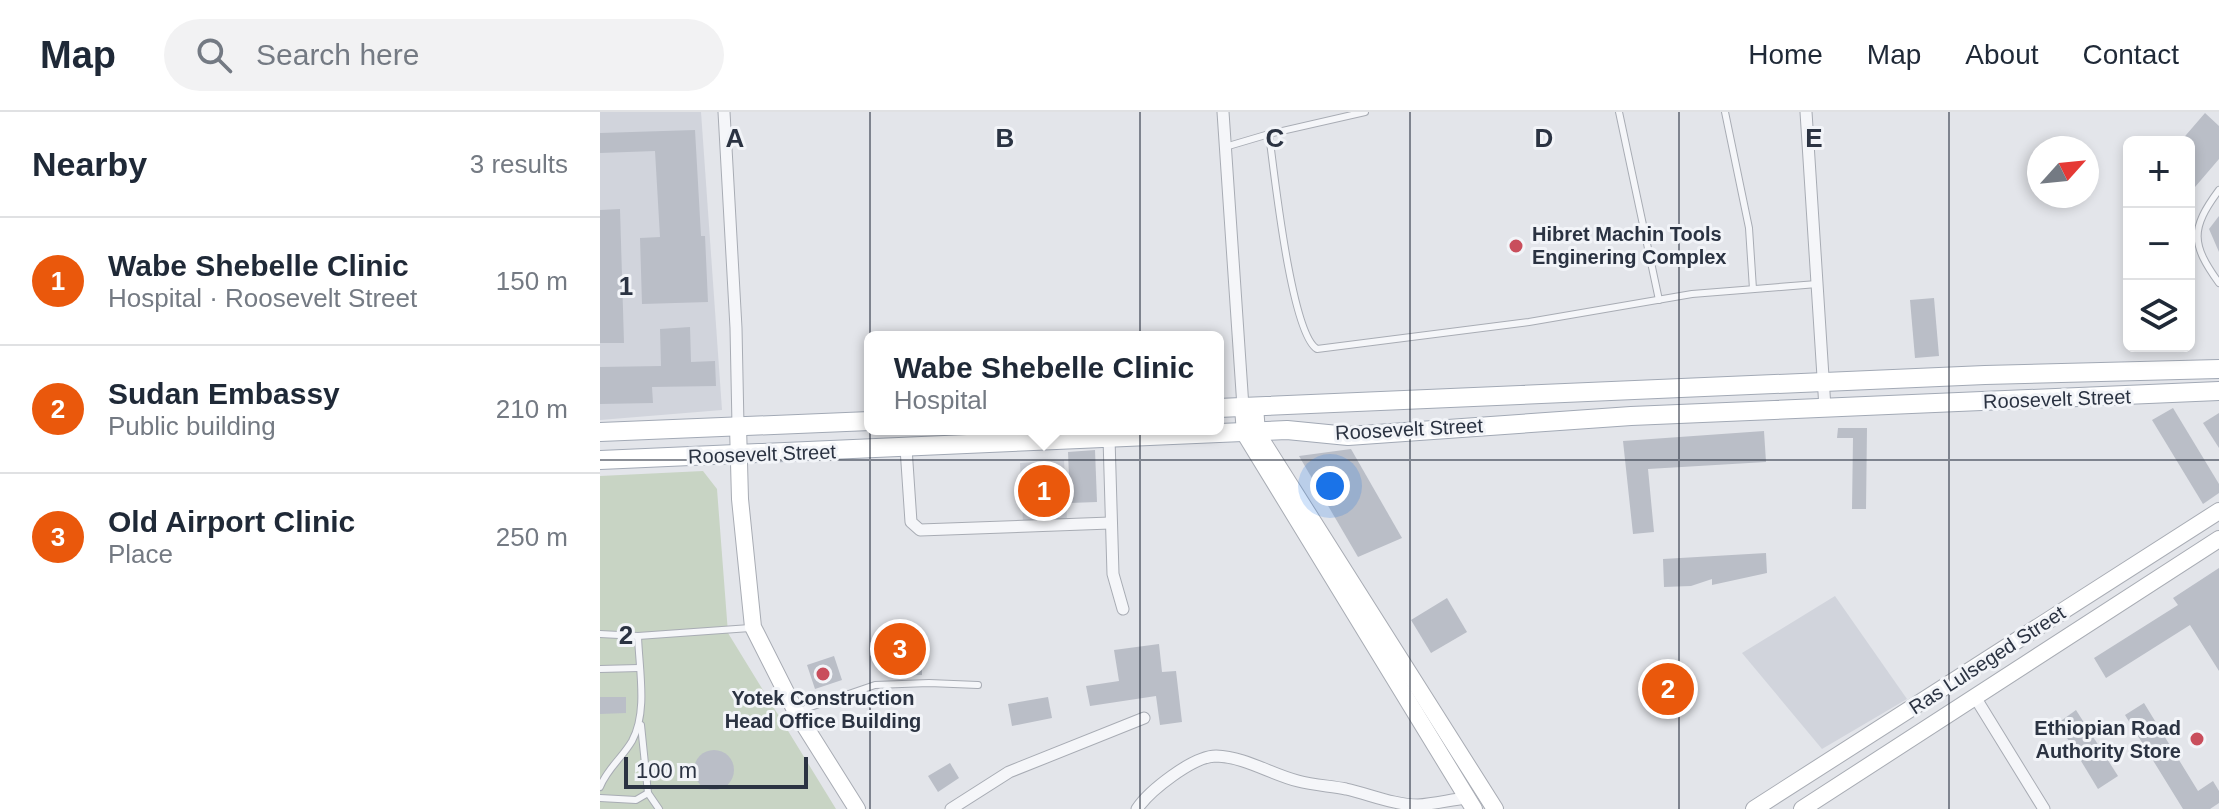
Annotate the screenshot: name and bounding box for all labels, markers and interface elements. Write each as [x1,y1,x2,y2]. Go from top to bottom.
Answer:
search box [164,19,724,91]
icon: search [192,33,236,77]
text: Map [40,34,116,76]
text: Search here [256,38,419,71]
text: Home [1748,39,1823,70]
text: Map [1867,39,1921,70]
text: About [1965,39,2039,70]
text: Contact [2083,39,2179,70]
text: A [726,123,745,153]
text: B [996,123,1014,153]
text: C [1266,123,1285,153]
text: D [1535,123,1553,153]
text: E [1805,123,1823,153]
north arrow [2027,136,2099,208]
map controls [2123,136,2195,352]
button: + [2123,136,2195,208]
text: Nearby [32,145,147,183]
text: 3 results [470,149,568,179]
button: − [2123,208,2195,280]
place label: Hibret Machin Tools Enginering Complex [1532,223,1726,268]
marker: Hibret Machin Tools Enginering Complex [1507,237,1525,255]
text: Wabe Shebelle Clinic [108,249,409,282]
text: 1 [51,266,65,296]
text: 150 m [496,266,568,296]
text: 1 [619,271,633,301]
button: layers [2123,280,2195,352]
text: Hospital · Roosevelt Street [108,283,417,313]
popup [864,331,1224,435]
text: Wabe Shebelle Clinic [894,351,1194,384]
text: Sudan Embassy [108,377,340,410]
text: Hospital [894,385,988,415]
street label: Roosevelt Street [1983,385,2132,413]
text: 2 [51,394,65,424]
text: 210 m [496,394,568,424]
text: Public building [108,411,276,441]
street label: Roosevelt Street [1335,414,1484,444]
street label: Roosevelt Street [688,440,837,468]
pin: 1 [1018,461,1070,521]
your location [1310,466,1350,506]
text: Old Airport Clinic [108,505,355,538]
text: 3 [51,522,65,552]
text: 250 m [496,522,568,552]
text: Place [108,539,173,569]
street label: Ras Lulseged Street [1905,601,2069,719]
pin: 3 [874,619,926,679]
text: 2 [619,620,633,650]
pin: 2 [1642,659,1694,719]
marker: Yotek Construction Head Office Building [814,665,832,683]
place label: Yotek Construction Head Office Building [725,687,921,732]
place label: Ethiopian Road Authority Store [2034,717,2181,762]
marker: Ethiopian Road Authority Store [2188,730,2206,748]
scale bar [624,753,808,789]
text: 100 m [636,758,697,783]

